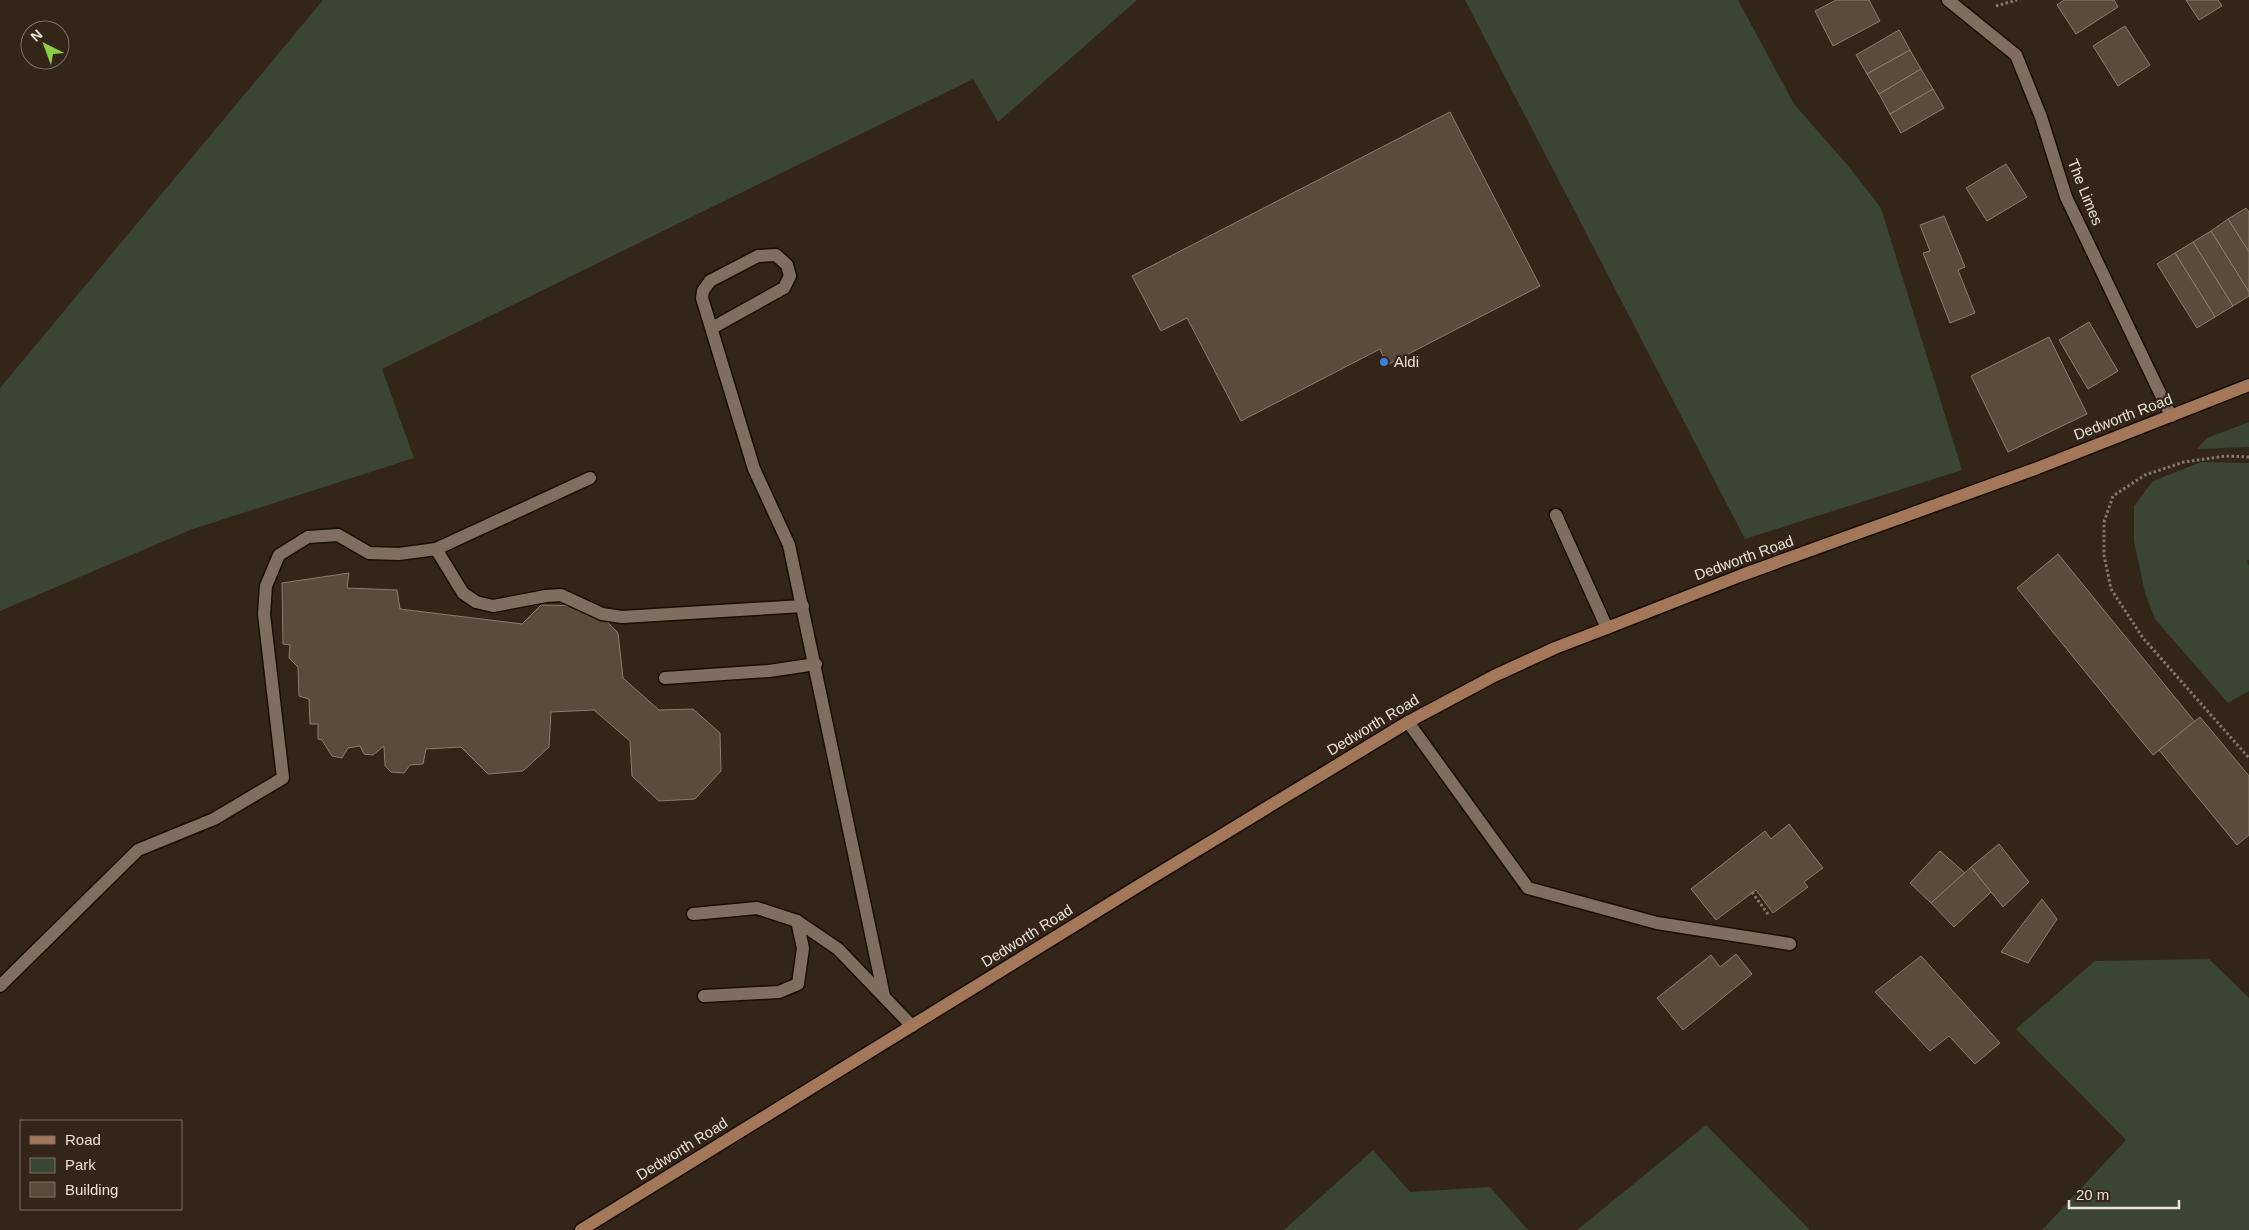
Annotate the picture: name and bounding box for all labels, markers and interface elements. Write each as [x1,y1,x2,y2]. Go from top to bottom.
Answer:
north arrow [20,20,70,70]
text: N [27,26,45,45]
street label: The Limes [2064,156,2106,227]
place label: Aldi [1394,353,1419,370]
marker: Aldi [1378,356,1390,368]
street label: Dedworth Road [2071,390,2175,443]
street label: Dedworth Road [1692,532,1796,583]
street label: Dedworth Road [1324,690,1422,759]
street label: Dedworth Road [978,901,1075,970]
street label: Dedworth Road [633,1114,730,1183]
legend [20,1120,182,1210]
text: Road [65,1131,101,1148]
text: Park [65,1156,96,1173]
scale bar [2069,1178,2179,1210]
text: Building [65,1181,118,1198]
text: 20 m [2076,1186,2109,1203]

